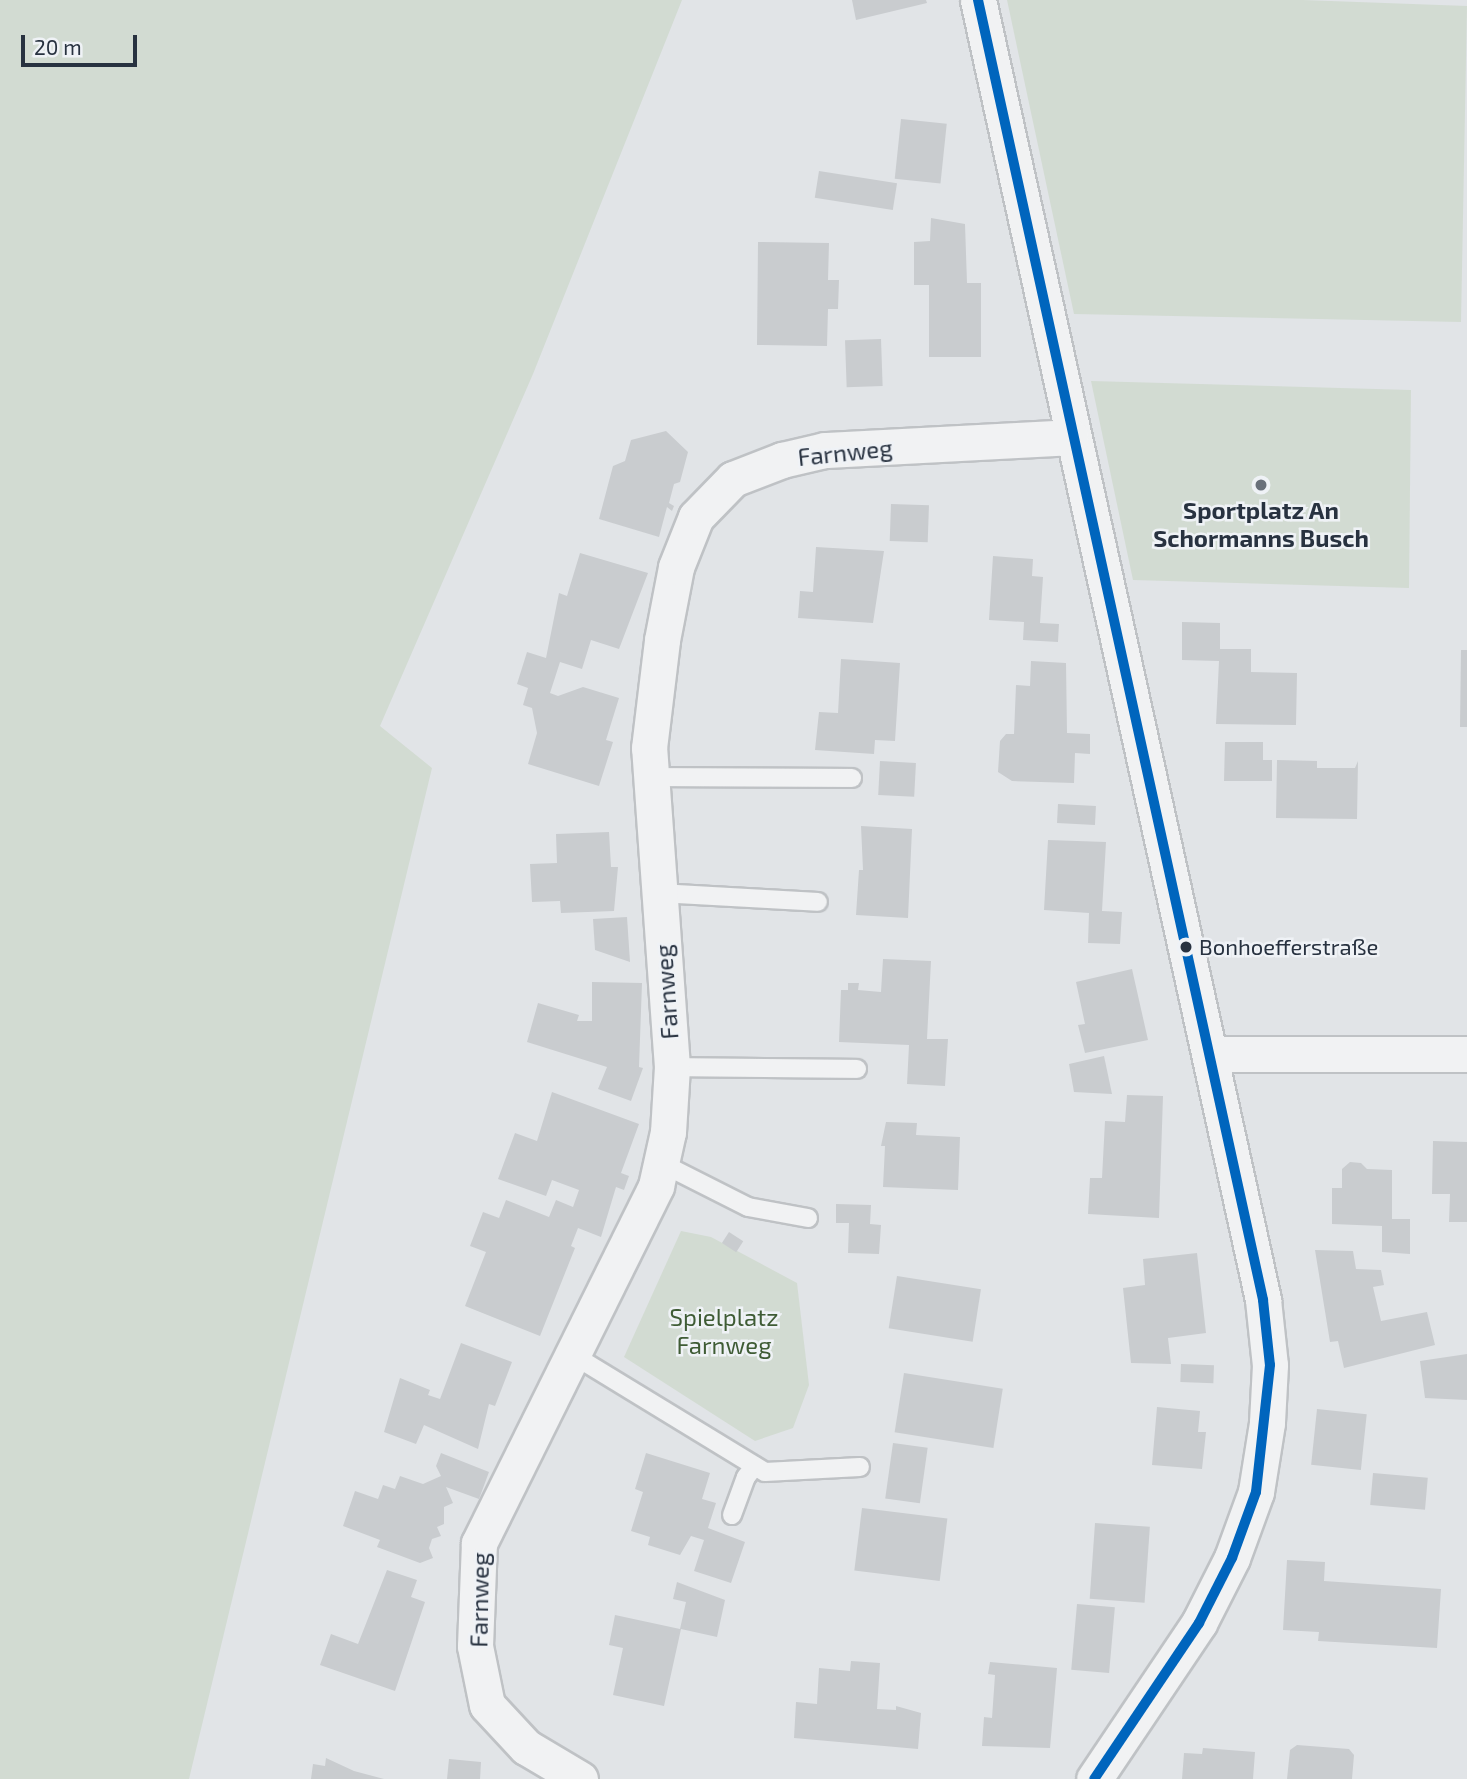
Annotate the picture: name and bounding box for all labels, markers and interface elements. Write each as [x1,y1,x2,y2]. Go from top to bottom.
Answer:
scale bar [24,21,140,65]
text: 20 m [34,34,82,59]
street label: Farnweg [796,433,894,471]
marker: Sportplatz An Schormanns Busch [1253,477,1269,493]
place label: Sportplatz An Schormanns Busch [1153,496,1369,552]
place label: Bonhoefferstraße [1199,934,1378,960]
marker: Bonhoefferstraße [1179,940,1193,954]
street label: Farnweg [648,944,684,1040]
park label: Spielplatz Farnweg [670,1303,778,1359]
street label: Farnweg [464,1552,494,1648]

